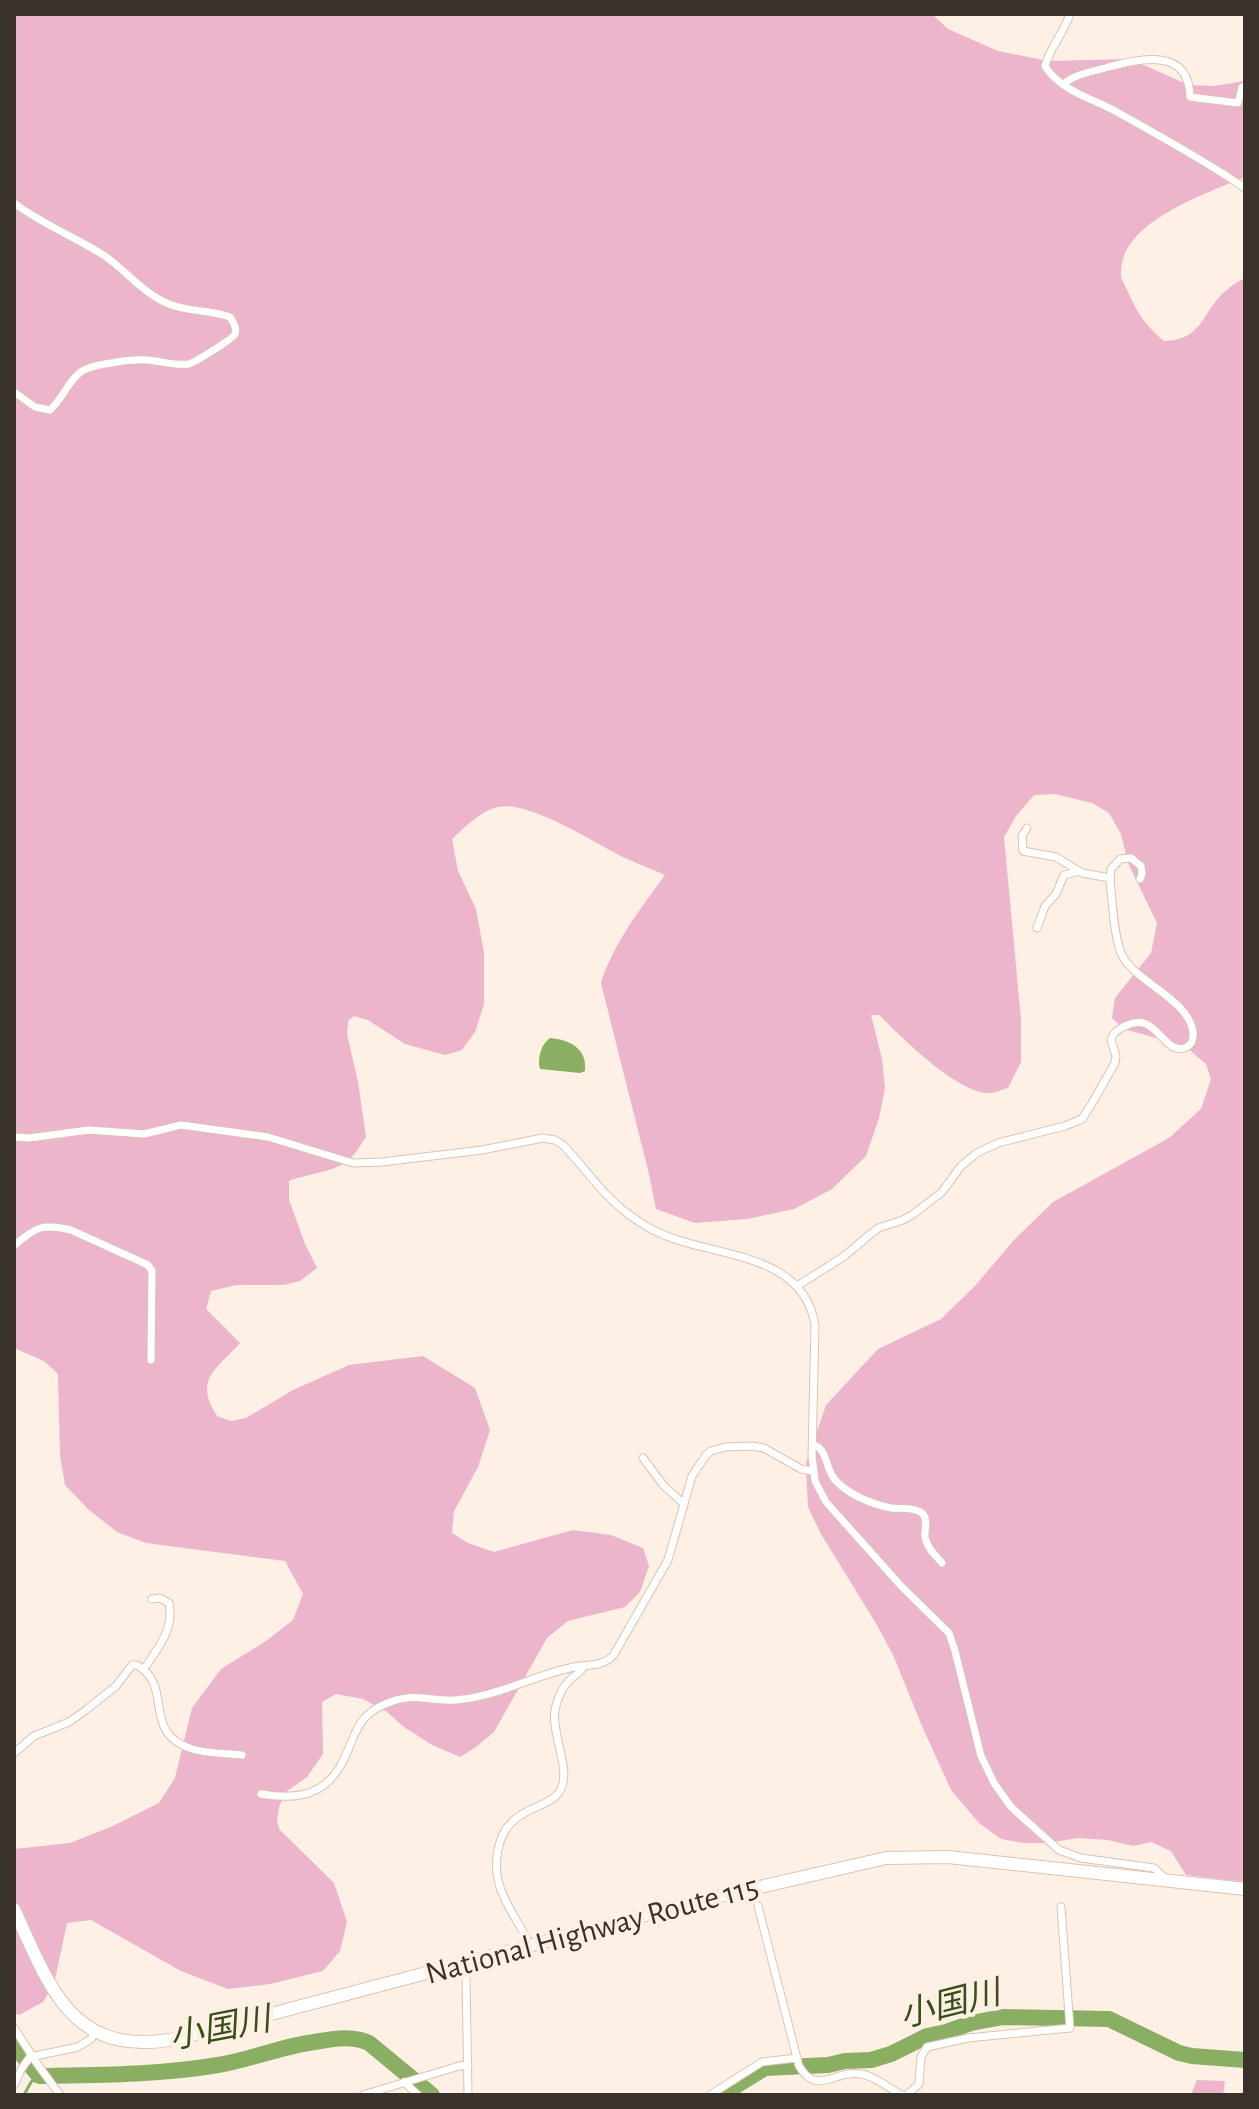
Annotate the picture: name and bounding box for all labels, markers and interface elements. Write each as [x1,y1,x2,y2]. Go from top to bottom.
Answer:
street label: National Highway Route 115 [422,1870,762,1990]
water label: 小国川 [896,1974,1007,2034]
water label: 小国川 [166,2000,276,2055]

